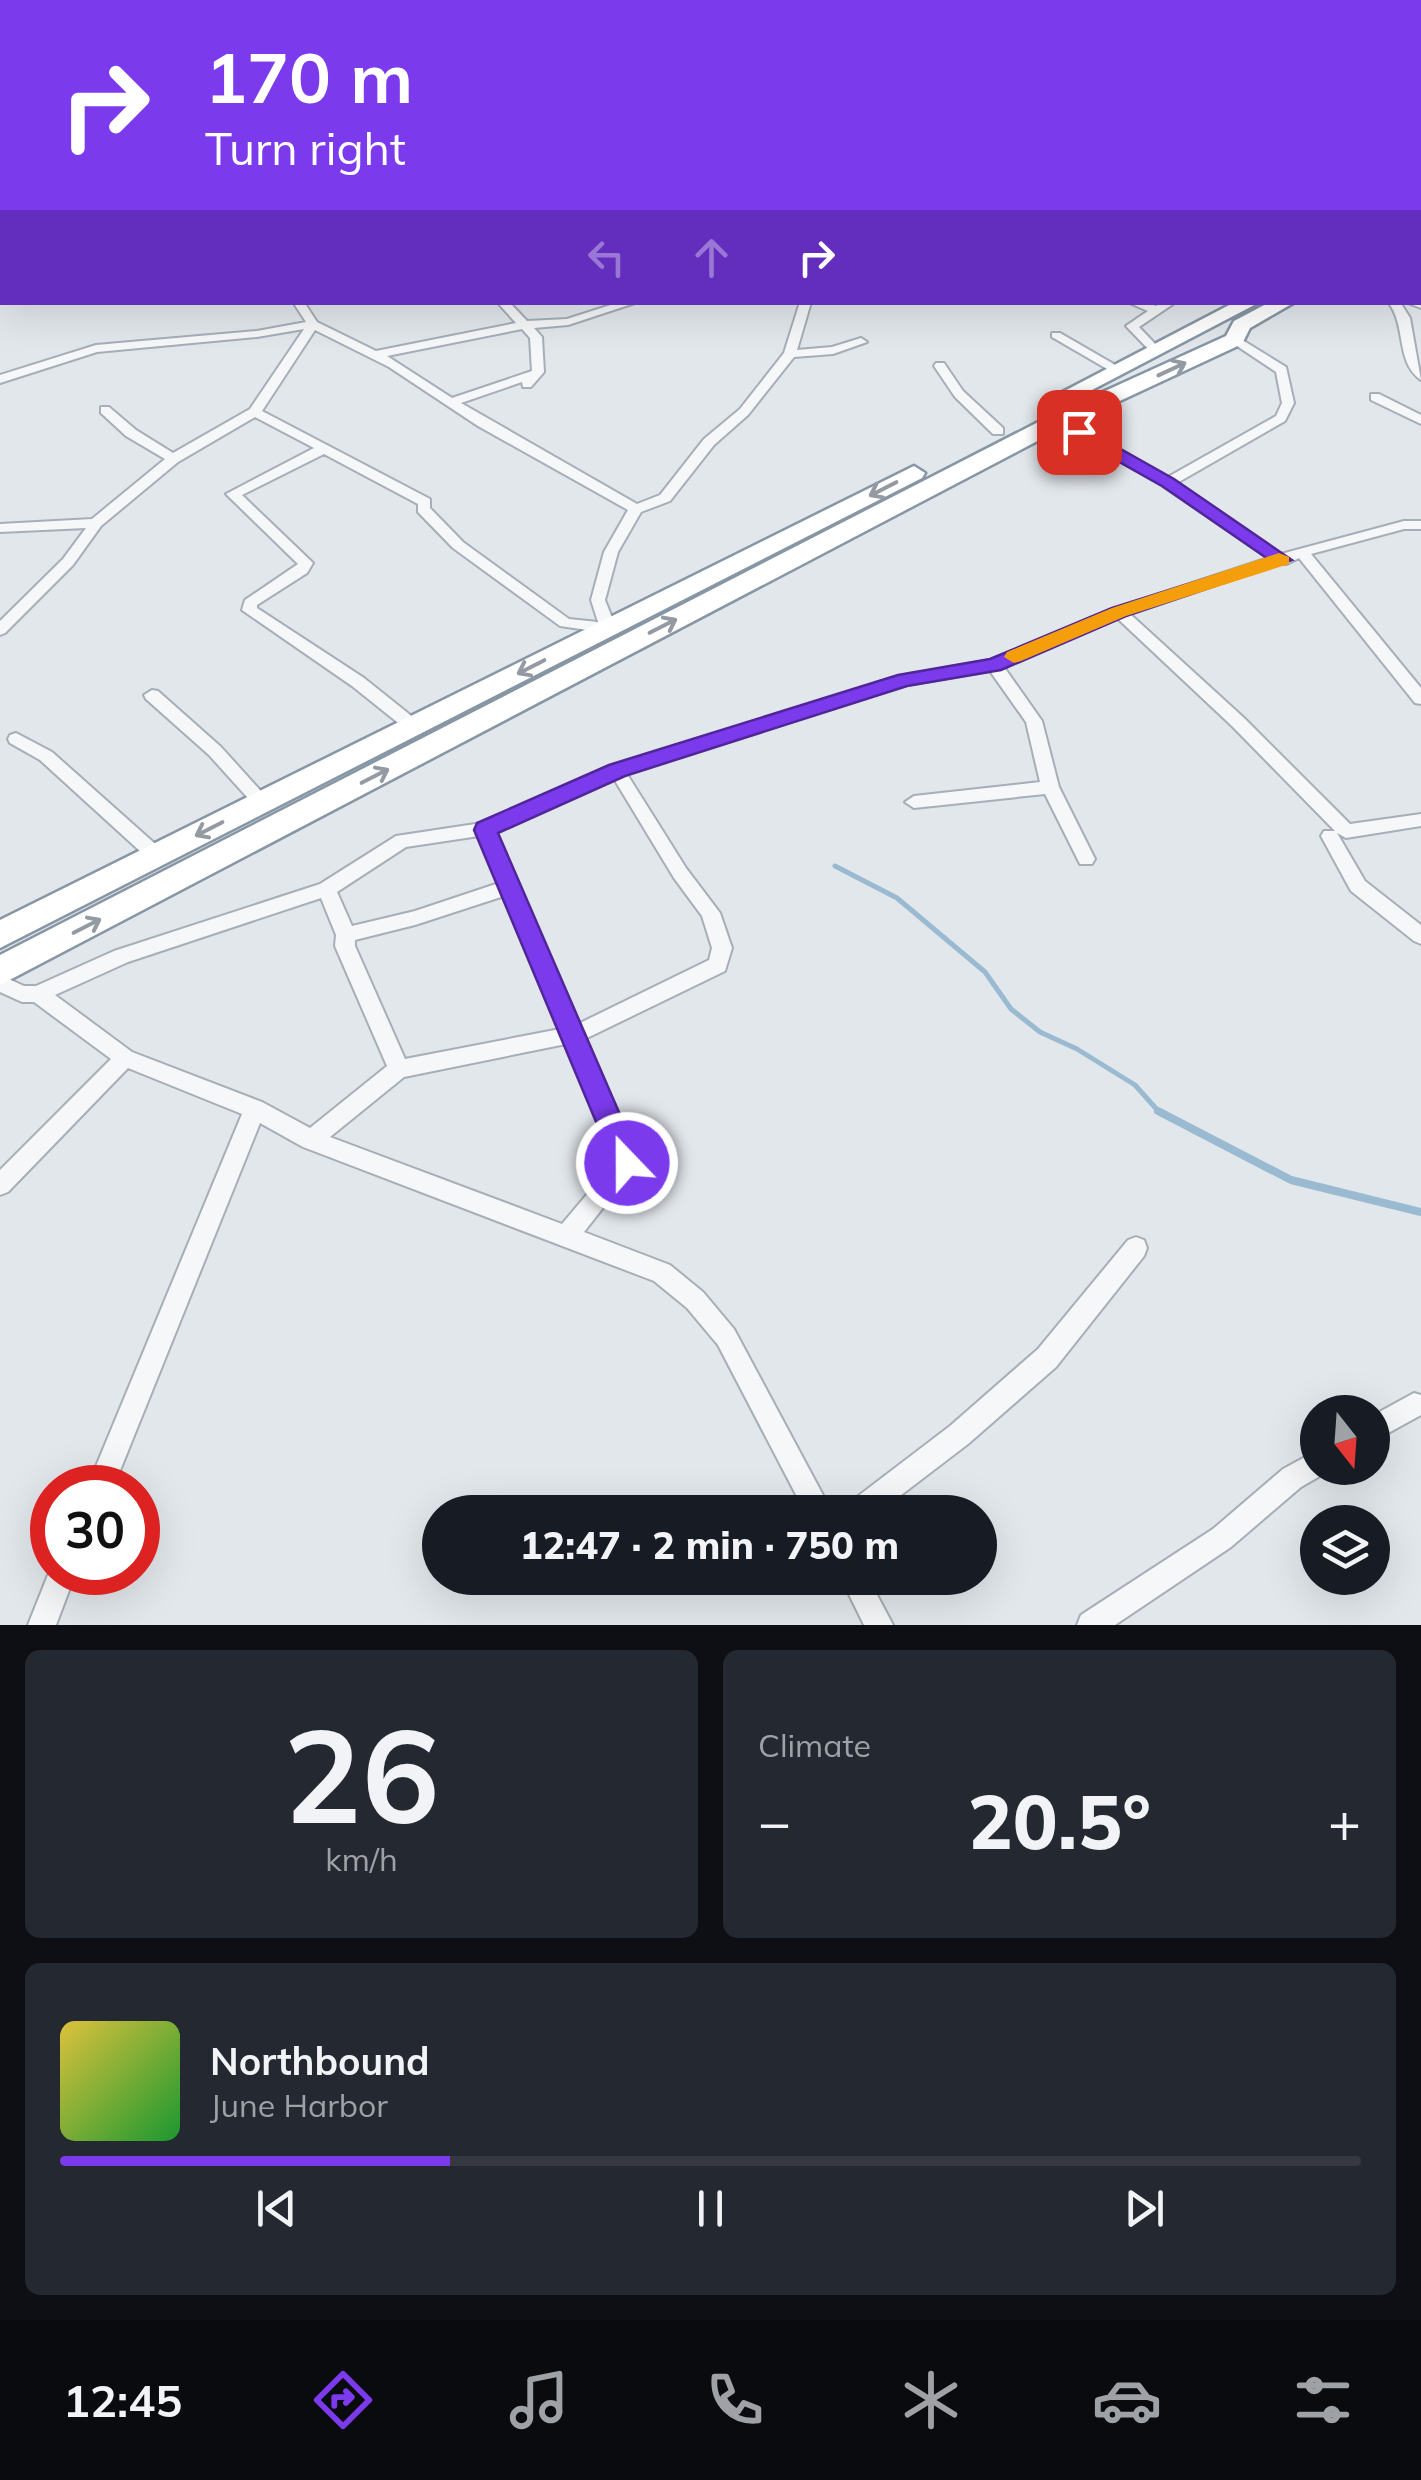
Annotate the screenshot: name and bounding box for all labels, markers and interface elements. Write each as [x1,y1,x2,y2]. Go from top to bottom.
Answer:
text: 170 m [205,33,413,121]
icon: right [40,40,170,170]
text: Turn right [205,120,406,176]
icon: left [579,230,634,285]
icon: ahead [684,230,739,285]
icon: right [789,230,844,285]
one-way arrow [1156,359,1186,378]
pin [1037,390,1122,475]
icon: arrive [1052,405,1107,460]
one-way arrow [869,480,899,499]
one-way arrow [648,616,678,635]
one-way arrow [516,658,546,677]
one-way arrow [359,766,389,785]
one-way arrow [195,820,225,839]
one-way arrow [71,916,101,935]
position arrow [575,1111,679,1215]
north arrow [1300,1395,1390,1485]
map controls [1300,1395,1390,1595]
speed limit sign: 30 [30,1465,160,1595]
button: layers [1300,1505,1390,1595]
text: 12:47 · 2 min · 750 m [520,1521,899,1569]
text: 26 [283,1692,440,1856]
text: Climate [758,1725,871,1765]
text: 20.5° [968,1774,1151,1868]
text: − [758,1787,791,1856]
text: + [1328,1787,1361,1856]
text: km/h [325,1839,398,1879]
text: Northbound [210,2037,430,2085]
text: June Harbor [210,2085,388,2125]
icon: previous [249,2181,304,2236]
icon: pause [683,2181,738,2236]
icon: next [1117,2181,1172,2236]
icon: directions [308,2365,378,2435]
icon: music [504,2365,574,2435]
icon: phone [700,2365,770,2435]
icon: climate [896,2365,966,2435]
icon: car [1092,2365,1162,2435]
icon: filters [1288,2365,1358,2435]
text: 12:45 [63,2372,182,2428]

